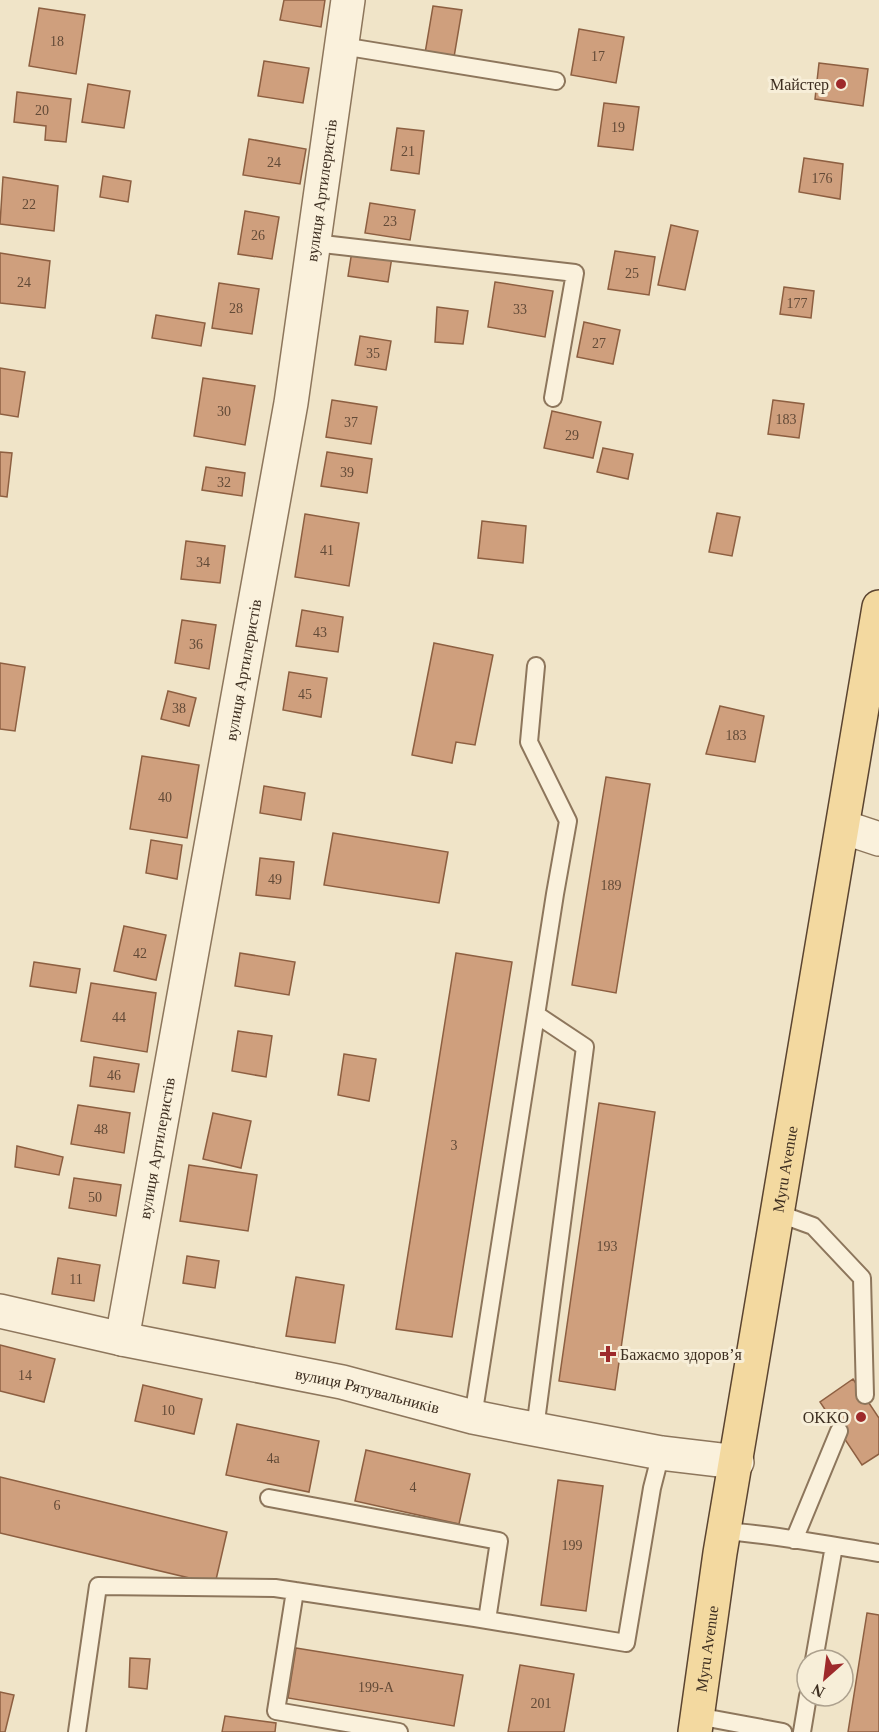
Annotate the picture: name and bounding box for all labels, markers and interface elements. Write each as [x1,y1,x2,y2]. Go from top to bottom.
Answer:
house number: 18 [50,34,64,49]
house number: 17 [591,49,605,64]
place label: Майстер [770,76,829,94]
marker: Майстер [834,77,848,91]
house number: 20 [35,103,49,118]
street label: вулиця Артилеристів [303,118,340,263]
house number: 19 [611,120,625,135]
house number: 21 [401,144,415,159]
house number: 24 [267,155,281,170]
house number: 176 [812,171,833,186]
house number: 22 [22,197,36,212]
house number: 23 [383,214,397,229]
house number: 26 [251,228,265,243]
house number: 25 [625,266,639,281]
house number: 24 [17,275,31,290]
house number: 177 [787,296,808,311]
house number: 28 [229,301,243,316]
house number: 33 [513,302,527,317]
house number: 27 [592,336,606,351]
house number: 35 [366,346,380,361]
house number: 30 [217,404,231,419]
house number: 183 [776,412,797,427]
house number: 37 [344,415,358,430]
house number: 29 [565,428,579,443]
house number: 39 [340,465,354,480]
house number: 32 [217,475,231,490]
house number: 41 [320,543,334,558]
house number: 34 [196,555,210,570]
street label: вулиця Артилеристів [222,597,265,742]
house number: 43 [313,625,327,640]
house number: 36 [189,637,203,652]
house number: 45 [298,687,312,702]
house number: 38 [172,701,186,716]
house number: 183 [726,728,747,743]
house number: 40 [158,790,172,805]
house number: 49 [268,872,282,887]
house number: 189 [601,878,622,893]
house number: 42 [133,946,147,961]
house number: 44 [112,1010,126,1025]
house number: 46 [107,1068,121,1083]
street label: вулиця Артилеристів [136,1076,178,1220]
house number: 48 [94,1122,108,1137]
street label: Myru Avenue [769,1125,801,1214]
house number: 3 [451,1138,458,1153]
house number: 50 [88,1190,102,1205]
house number: 193 [597,1239,618,1254]
house number: 11 [69,1272,83,1287]
place label: Бажаємо здоров’я [620,1346,742,1364]
marker: Бажаємо здоров’я [601,1347,615,1361]
street label: вулиця Рятувальників [294,1365,442,1417]
house number: 14 [18,1368,32,1383]
house number: 10 [161,1403,175,1418]
place label: OKKO [803,1409,849,1426]
marker: OKKO [854,1410,868,1424]
house number: 4а [266,1451,280,1466]
house number: 4 [410,1480,417,1495]
house number: 6 [54,1498,61,1513]
house number: 199 [562,1538,583,1553]
street label: Myru Avenue [693,1604,722,1693]
north arrow [795,1648,855,1708]
house number: 199-А [358,1680,395,1695]
text: N [809,1680,827,1701]
house number: 201 [531,1696,552,1711]

